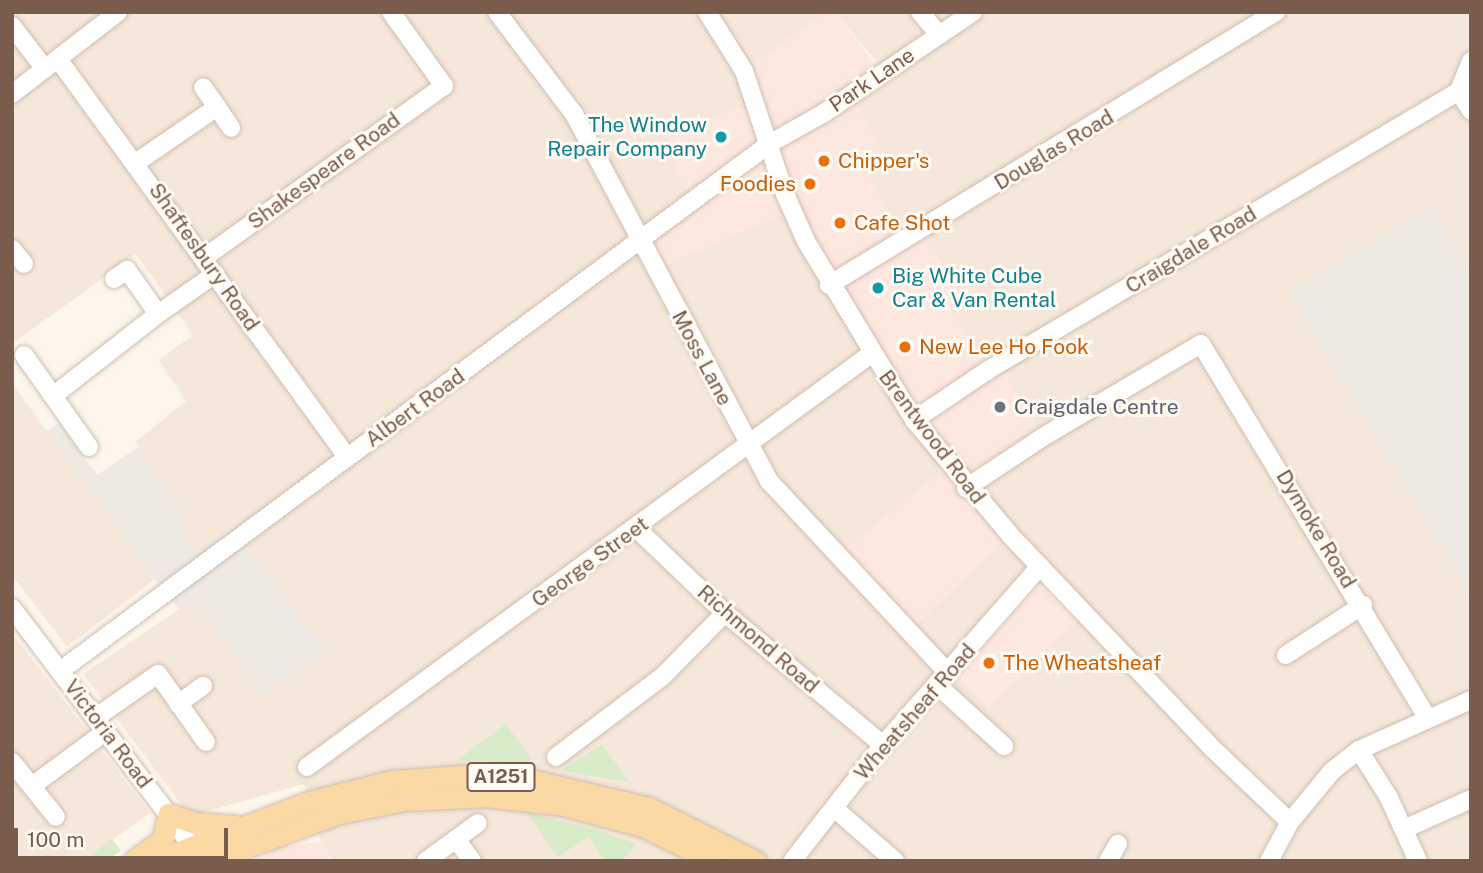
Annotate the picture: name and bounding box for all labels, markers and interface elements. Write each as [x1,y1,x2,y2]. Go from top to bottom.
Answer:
street label: Park Lane [825,42,919,118]
street label: Douglas Road [990,104,1118,196]
street label: Shakespeare Road [243,107,405,235]
place label: The Window Repair Company [547,112,707,162]
marker: The Window Repair Company [713,129,729,145]
place label: Chipper's [838,148,929,174]
marker: Chipper's [816,153,832,169]
place label: Foodies [720,171,796,197]
marker: Foodies [802,176,818,192]
street label: Shaftesbury Road [144,178,264,336]
street label: Craigdale Road [1121,201,1261,299]
place label: Cafe Shot [854,210,950,236]
marker: Cafe Shot [832,215,848,231]
place label: Big White Cube Car & Van Rental [892,263,1057,313]
marker: Big White Cube Car & Van Rental [870,280,886,296]
street label: Moss Lane [666,306,738,410]
place label: New Lee Ho Fook [919,334,1089,360]
marker: New Lee Ho Fook [897,339,913,355]
street label: Albert Road [360,364,470,452]
street label: Brentwood Road [873,365,991,509]
place label: Craigdale Centre [1014,394,1179,420]
marker: Craigdale Centre [992,399,1008,415]
street label: Dymoke Road [1271,465,1361,593]
street label: George Street [527,511,653,613]
street label: Richmond Road [692,580,824,698]
street label: Wheatsheaf Road [849,639,981,785]
place label: The Wheatsheaf [1003,650,1162,676]
marker: The Wheatsheaf [981,655,997,671]
street label: Victoria Road [59,675,157,793]
road number: A1251 [466,762,536,792]
scale bar [18,814,231,858]
text: 100 m [27,827,84,852]

